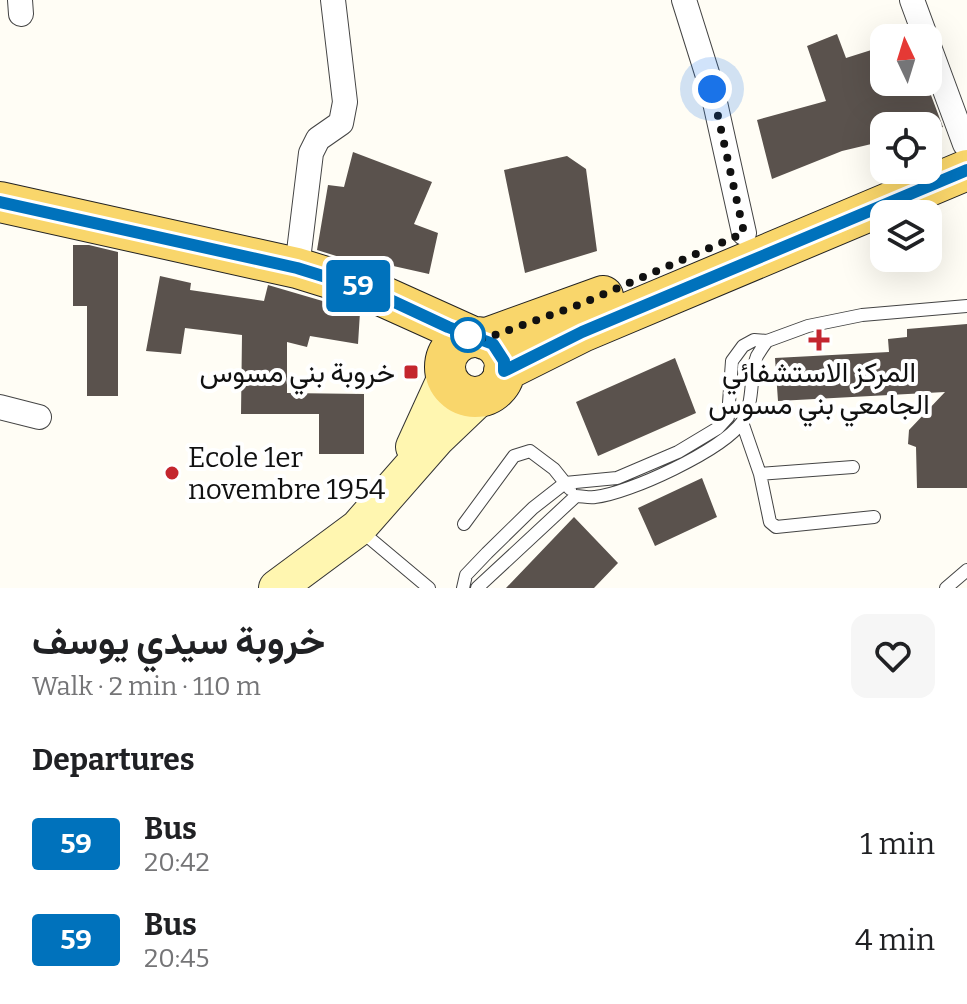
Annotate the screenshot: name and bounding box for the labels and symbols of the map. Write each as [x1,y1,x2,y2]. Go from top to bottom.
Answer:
north arrow [870,24,942,96]
your location [692,69,732,109]
line badge: 59 [322,260,394,312]
unlabelled marker [451,318,485,352]
marker: المركز الاستشفائي الجامعي بني مسوس [808,329,830,351]
place label: خروبة بني مسوس [199,356,395,395]
place label: المركز الاستشفائي الجامعي بني مسوس [708,356,930,427]
marker: خروبة بني مسوس [402,363,420,381]
place label: Ecole 1er novembre 1954 [188,441,385,506]
marker: Ecole 1er novembre 1954 [163,464,181,482]

